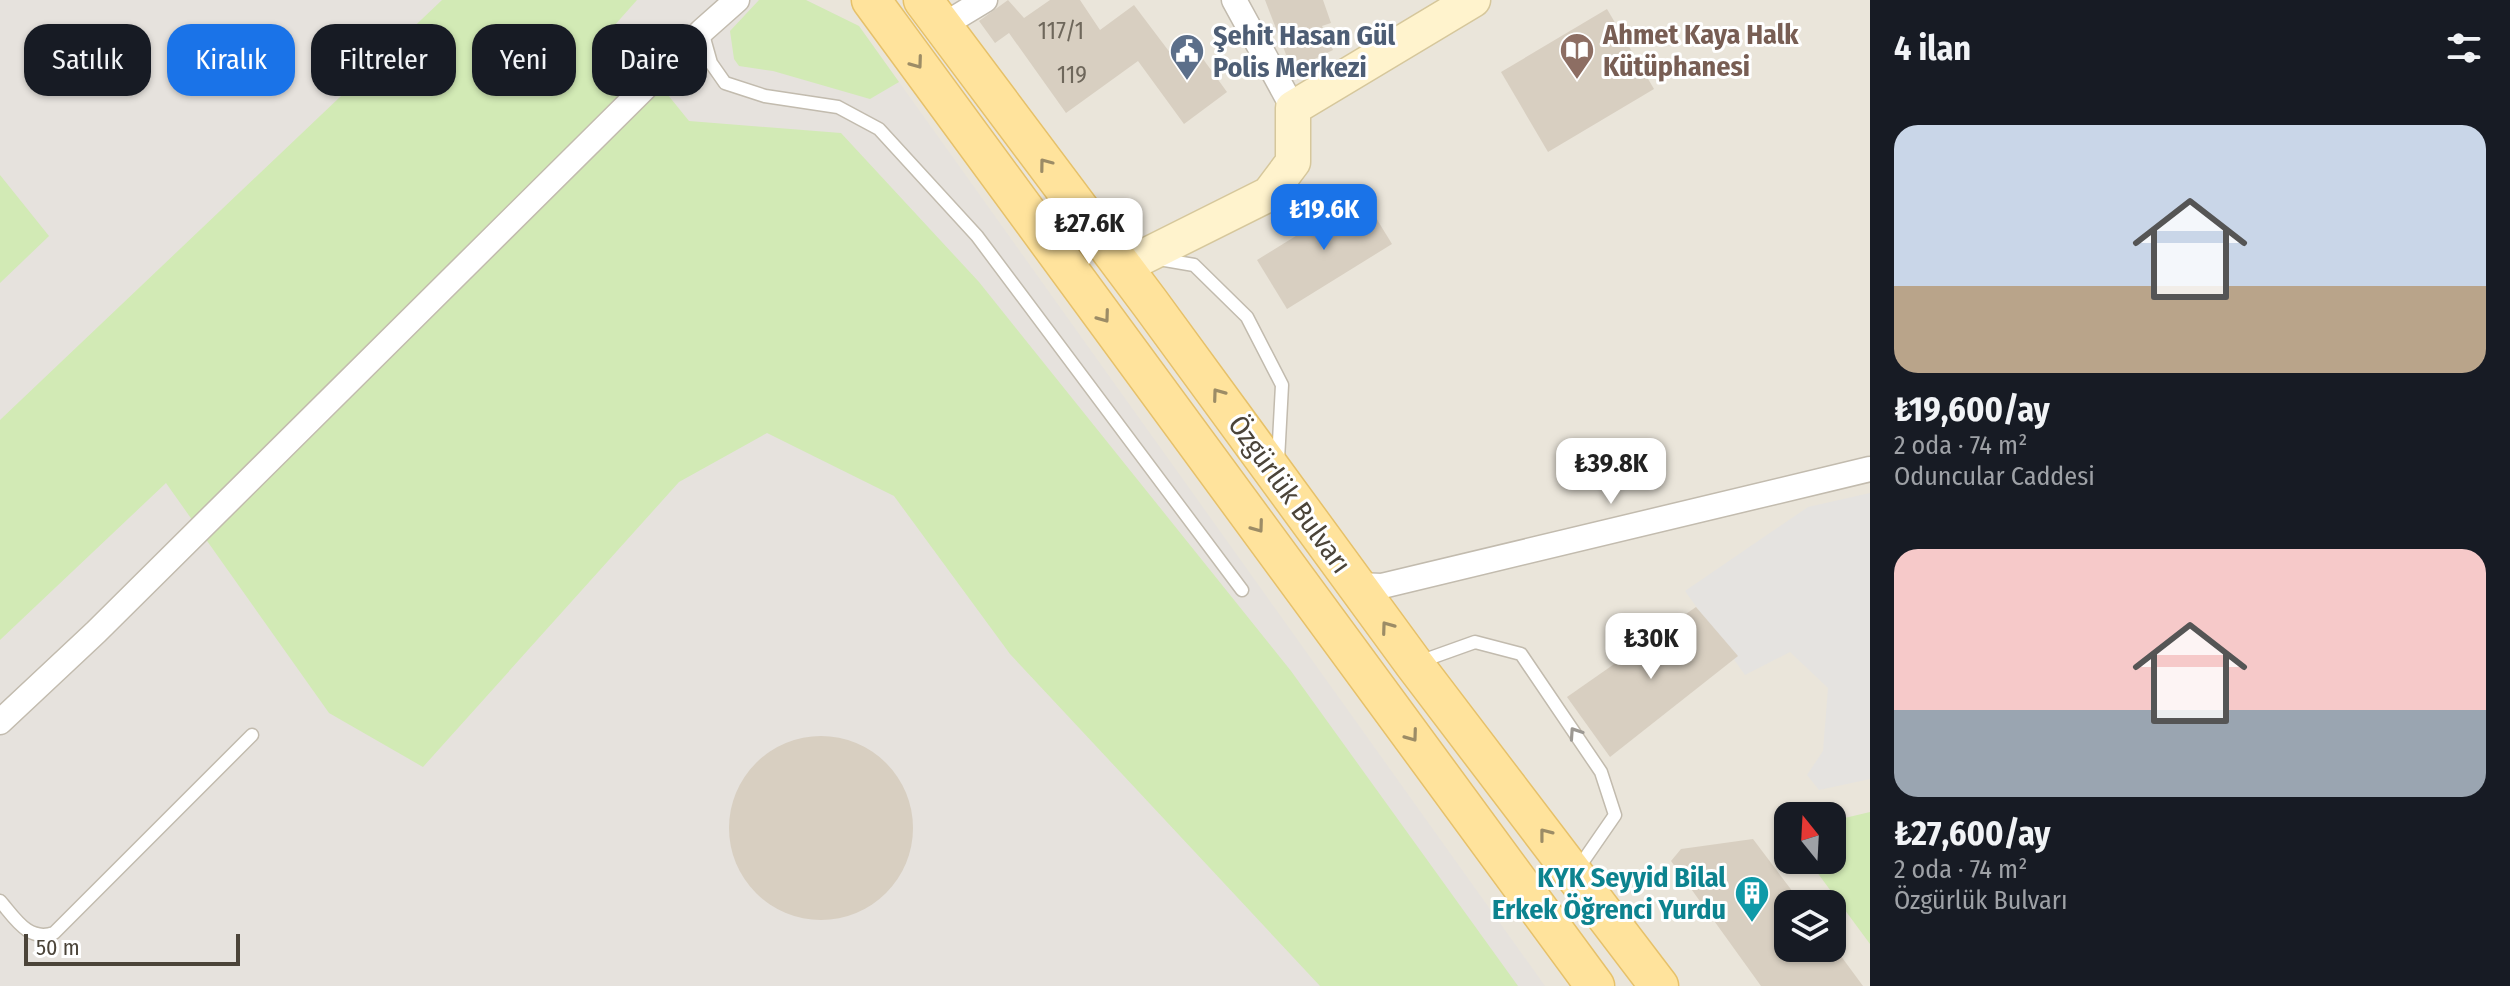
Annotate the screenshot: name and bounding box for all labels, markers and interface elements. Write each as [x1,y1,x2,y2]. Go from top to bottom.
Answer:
house number: 117/1 [1038,17,1084,45]
place label: Ahmet Kaya Halk Kütüphanesi [1602,18,1799,83]
place label: Şehit Hasan Gül Polis Merkezi [1213,19,1396,84]
chip: Satılık [24,24,151,96]
chip: Kiralık [167,24,295,96]
chip: Filtreler [311,24,456,96]
chip: Yeni [472,24,576,96]
chip: Daire [592,24,707,96]
icon: filters [2442,26,2486,70]
text: 4 ilan [1894,28,1971,69]
library icon: Ahmet Kaya Halk Kütüphanesi [1558,31,1596,81]
public building icon: Şehit Hasan Gül Polis Merkezi [1168,32,1206,82]
one-way arrow [907,54,922,69]
house number: 119 [1057,61,1087,89]
one-way arrow [1040,158,1055,173]
icon: home [2118,177,2262,321]
pin: ₺19.6K [1259,184,1389,252]
text: ₺19.6K [1289,194,1359,225]
pin: ₺27.6K [1024,198,1154,266]
text: ₺27.6K [1054,208,1124,239]
one-way arrow [1094,309,1109,323]
one-way arrow [1213,389,1227,403]
text: ₺19,600/ay [1894,389,2050,430]
street label: Özgürlük Bulvarı [1221,409,1358,580]
text: 2 oda · 74 m² [1894,430,2027,461]
pin: ₺39.8K [1546,438,1676,506]
text: ₺39.8K [1574,448,1648,479]
text: Oduncular Caddesi [1894,461,2095,492]
one-way arrow [1248,518,1263,533]
icon: home [2118,601,2262,745]
pin: ₺30K [1604,613,1698,681]
one-way arrow [1382,621,1397,636]
text: ₺30K [1623,623,1679,654]
one-way arrow [1402,728,1417,742]
one-way arrow [1570,728,1585,742]
north arrow [1774,802,1846,874]
map controls [1774,802,1846,962]
text: ₺27,600/ay [1894,813,2050,854]
one-way arrow [1540,829,1555,843]
text: 2 oda · 74 m² [1894,854,2027,885]
place label: KYK Seyyid Bilal Erkek Öğrenci Yurdu [1492,861,1726,926]
building icon: KYK Seyyid Bilal Erkek Öğrenci Yurdu [1733,874,1771,924]
text: Özgürlük Bulvarı [1894,885,2067,916]
button: layers [1774,890,1846,962]
scale bar [24,930,240,966]
text: 50 m [36,934,80,961]

